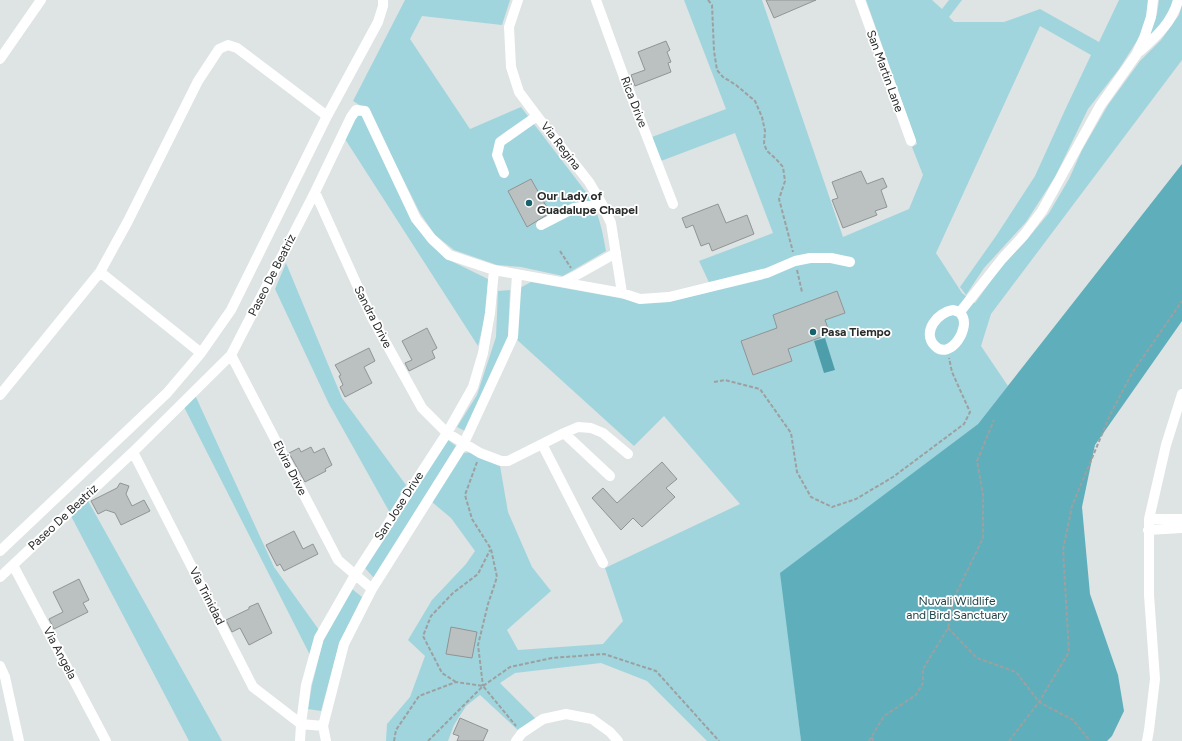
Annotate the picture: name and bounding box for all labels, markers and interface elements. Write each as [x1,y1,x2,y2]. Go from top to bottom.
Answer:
street label: San Martin Lane [864,28,906,114]
street label: Rica Drive [618,74,650,130]
street label: Via Regina [538,119,584,173]
place label: Our Lady of Guadalupe Chapel [537,189,638,217]
marker: Our Lady of Guadalupe Chapel [524,198,534,208]
street label: Paseo De Beatriz [245,232,299,318]
street label: Sandra Drive [351,283,395,351]
place label: Pasa Tiempo [821,325,891,339]
marker: Pasa Tiempo [808,327,818,337]
street label: Elvira Drive [270,438,310,498]
street label: San Jose Drive [372,469,427,543]
street label: Paseo De Beatriz [25,481,101,553]
street label: Via Trinidad [187,565,227,627]
park label: Nuvali Wildlife and Bird Sanctuary [906,594,1008,622]
street label: Via Angela [40,624,80,682]

